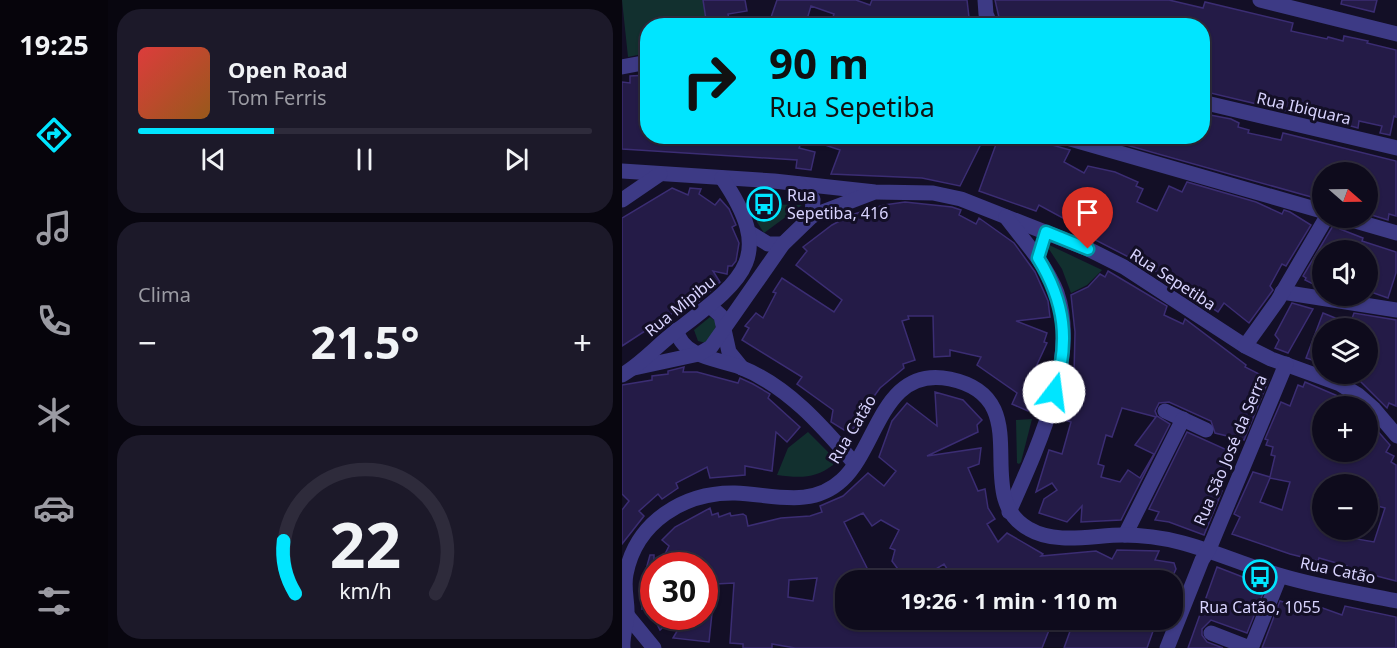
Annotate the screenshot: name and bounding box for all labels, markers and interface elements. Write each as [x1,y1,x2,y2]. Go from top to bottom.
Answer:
text: 19:25 [19,26,89,63]
text: 90 m [769,34,869,91]
icon: right [670,42,748,120]
text: Open Road [228,54,348,84]
text: Tom Ferris [228,84,327,111]
street label: Rua Ibiquara [1255,86,1353,130]
text: Rua Sepetiba [769,88,935,125]
icon: directions [33,114,75,156]
icon: previous [197,143,230,176]
icon: pause [348,143,381,176]
icon: next [500,143,533,176]
north arrow [1312,162,1378,228]
map controls [1312,162,1378,540]
place label: Rua Sepetiba, 416 [787,184,888,224]
bus stop icon: Rua Sepetiba, 416 [746,186,782,222]
pin [1062,187,1113,249]
icon: arrive [1071,196,1104,229]
icon: music [33,207,75,249]
button: sound [1312,240,1378,306]
street label: Rua Sepetiba [1126,243,1220,315]
street label: Rua Mipibu [640,271,720,341]
text: Clima [138,281,191,308]
icon: phone [33,300,75,342]
text: 21.5° [311,311,419,372]
button: layers [1312,318,1378,384]
text: − [138,320,157,365]
text: + [573,320,592,365]
position arrow [1022,360,1086,424]
street label: Rua São José da Serra [1188,371,1272,529]
street label: Rua Catão [823,391,881,467]
icon: climate [33,394,75,436]
button: + [1312,396,1378,462]
button: − [1312,474,1378,540]
icon: car [33,487,75,529]
text: 22 [329,501,401,586]
street label: Rua Catão [1298,551,1378,589]
speed limit sign: 30 [640,552,718,630]
bus stop icon: Rua Catão, 1055 [1242,559,1278,595]
text: km/h [339,576,391,605]
icon: filters [33,580,75,622]
text: 19:26 · 1 min · 110 m [900,585,1118,615]
place label: Rua Catão, 1055 [1199,596,1321,618]

